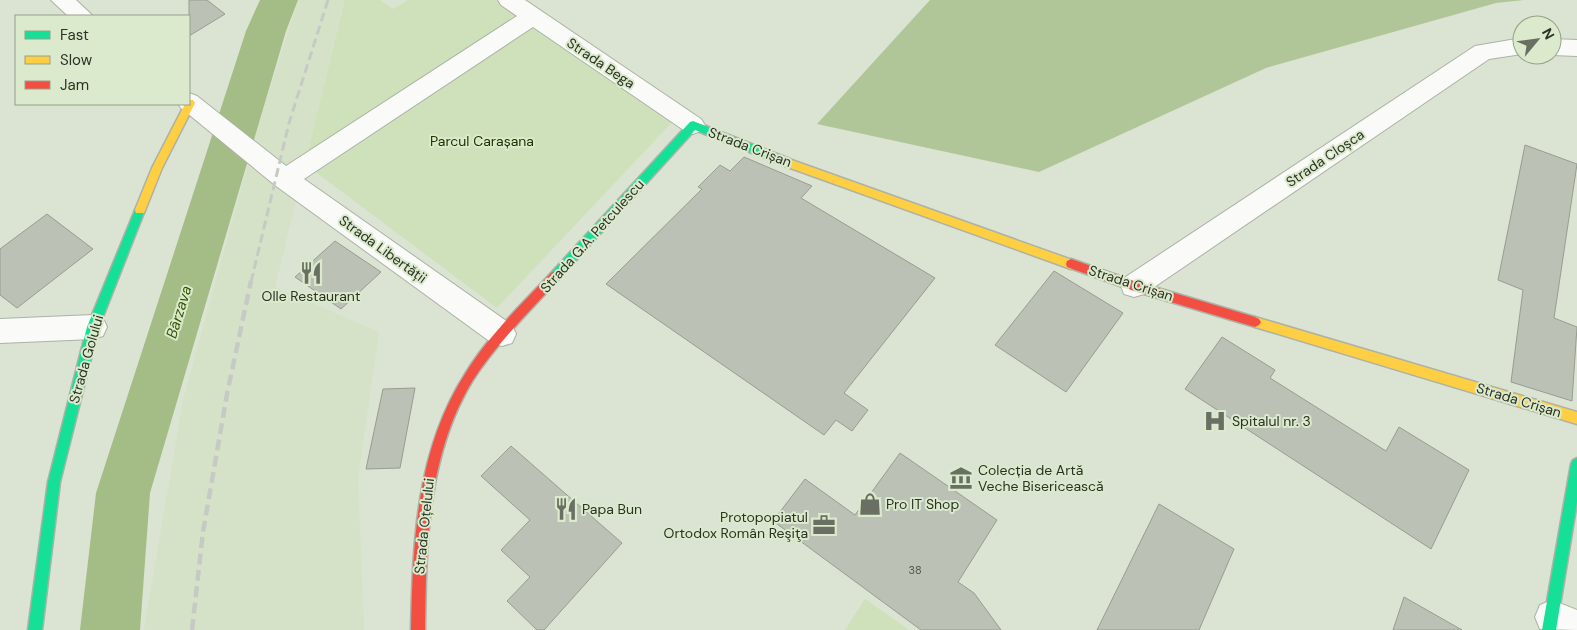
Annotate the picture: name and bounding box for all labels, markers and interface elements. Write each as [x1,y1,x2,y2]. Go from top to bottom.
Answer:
legend [15,15,190,105]
north arrow [1512,15,1562,65]
text: Fast [60,25,89,45]
text: N [1538,25,1559,43]
street label: Strada Bega [564,34,638,92]
text: Slow [60,50,93,70]
text: Jam [60,75,89,95]
street label: Strada Crișan [706,123,794,171]
street label: Strada Cloșca [1282,125,1368,191]
park label: Parcul Carașana [430,132,534,150]
street label: Strada G.A. Petculescu [536,176,648,296]
street label: Strada Libertății [336,211,430,287]
restaurant icon: Olle Restaurant [298,260,324,286]
street label: Strada Crișan [1086,261,1176,305]
water label: Bârzava [162,283,196,341]
place label: Olle Restaurant [262,287,360,305]
street label: Strada Golului [65,313,107,405]
street label: Strada Crișan [1474,379,1564,421]
hospital icon: Spitalul nr. 3 [1202,408,1228,434]
place label: Spitalul nr. 3 [1232,412,1311,430]
place label: Colecția de Artă Veche Bisericească [978,461,1104,495]
museum icon: Colecția de Artă Veche Bisericească [948,465,974,491]
street label: Strada Oțelului [410,477,438,575]
shop icon: Pro IT Shop [857,491,883,517]
place label: Pro IT Shop [886,495,959,513]
restaurant icon: Papa Bun [553,496,579,522]
place label: Papa Bun [582,500,642,518]
place label: Protopopiatul Ortodox Român Reşiţa [664,508,808,542]
office icon: Protopopiatul Ortodox Român Reşiţa [811,512,837,538]
house number: 38 [908,563,922,577]

